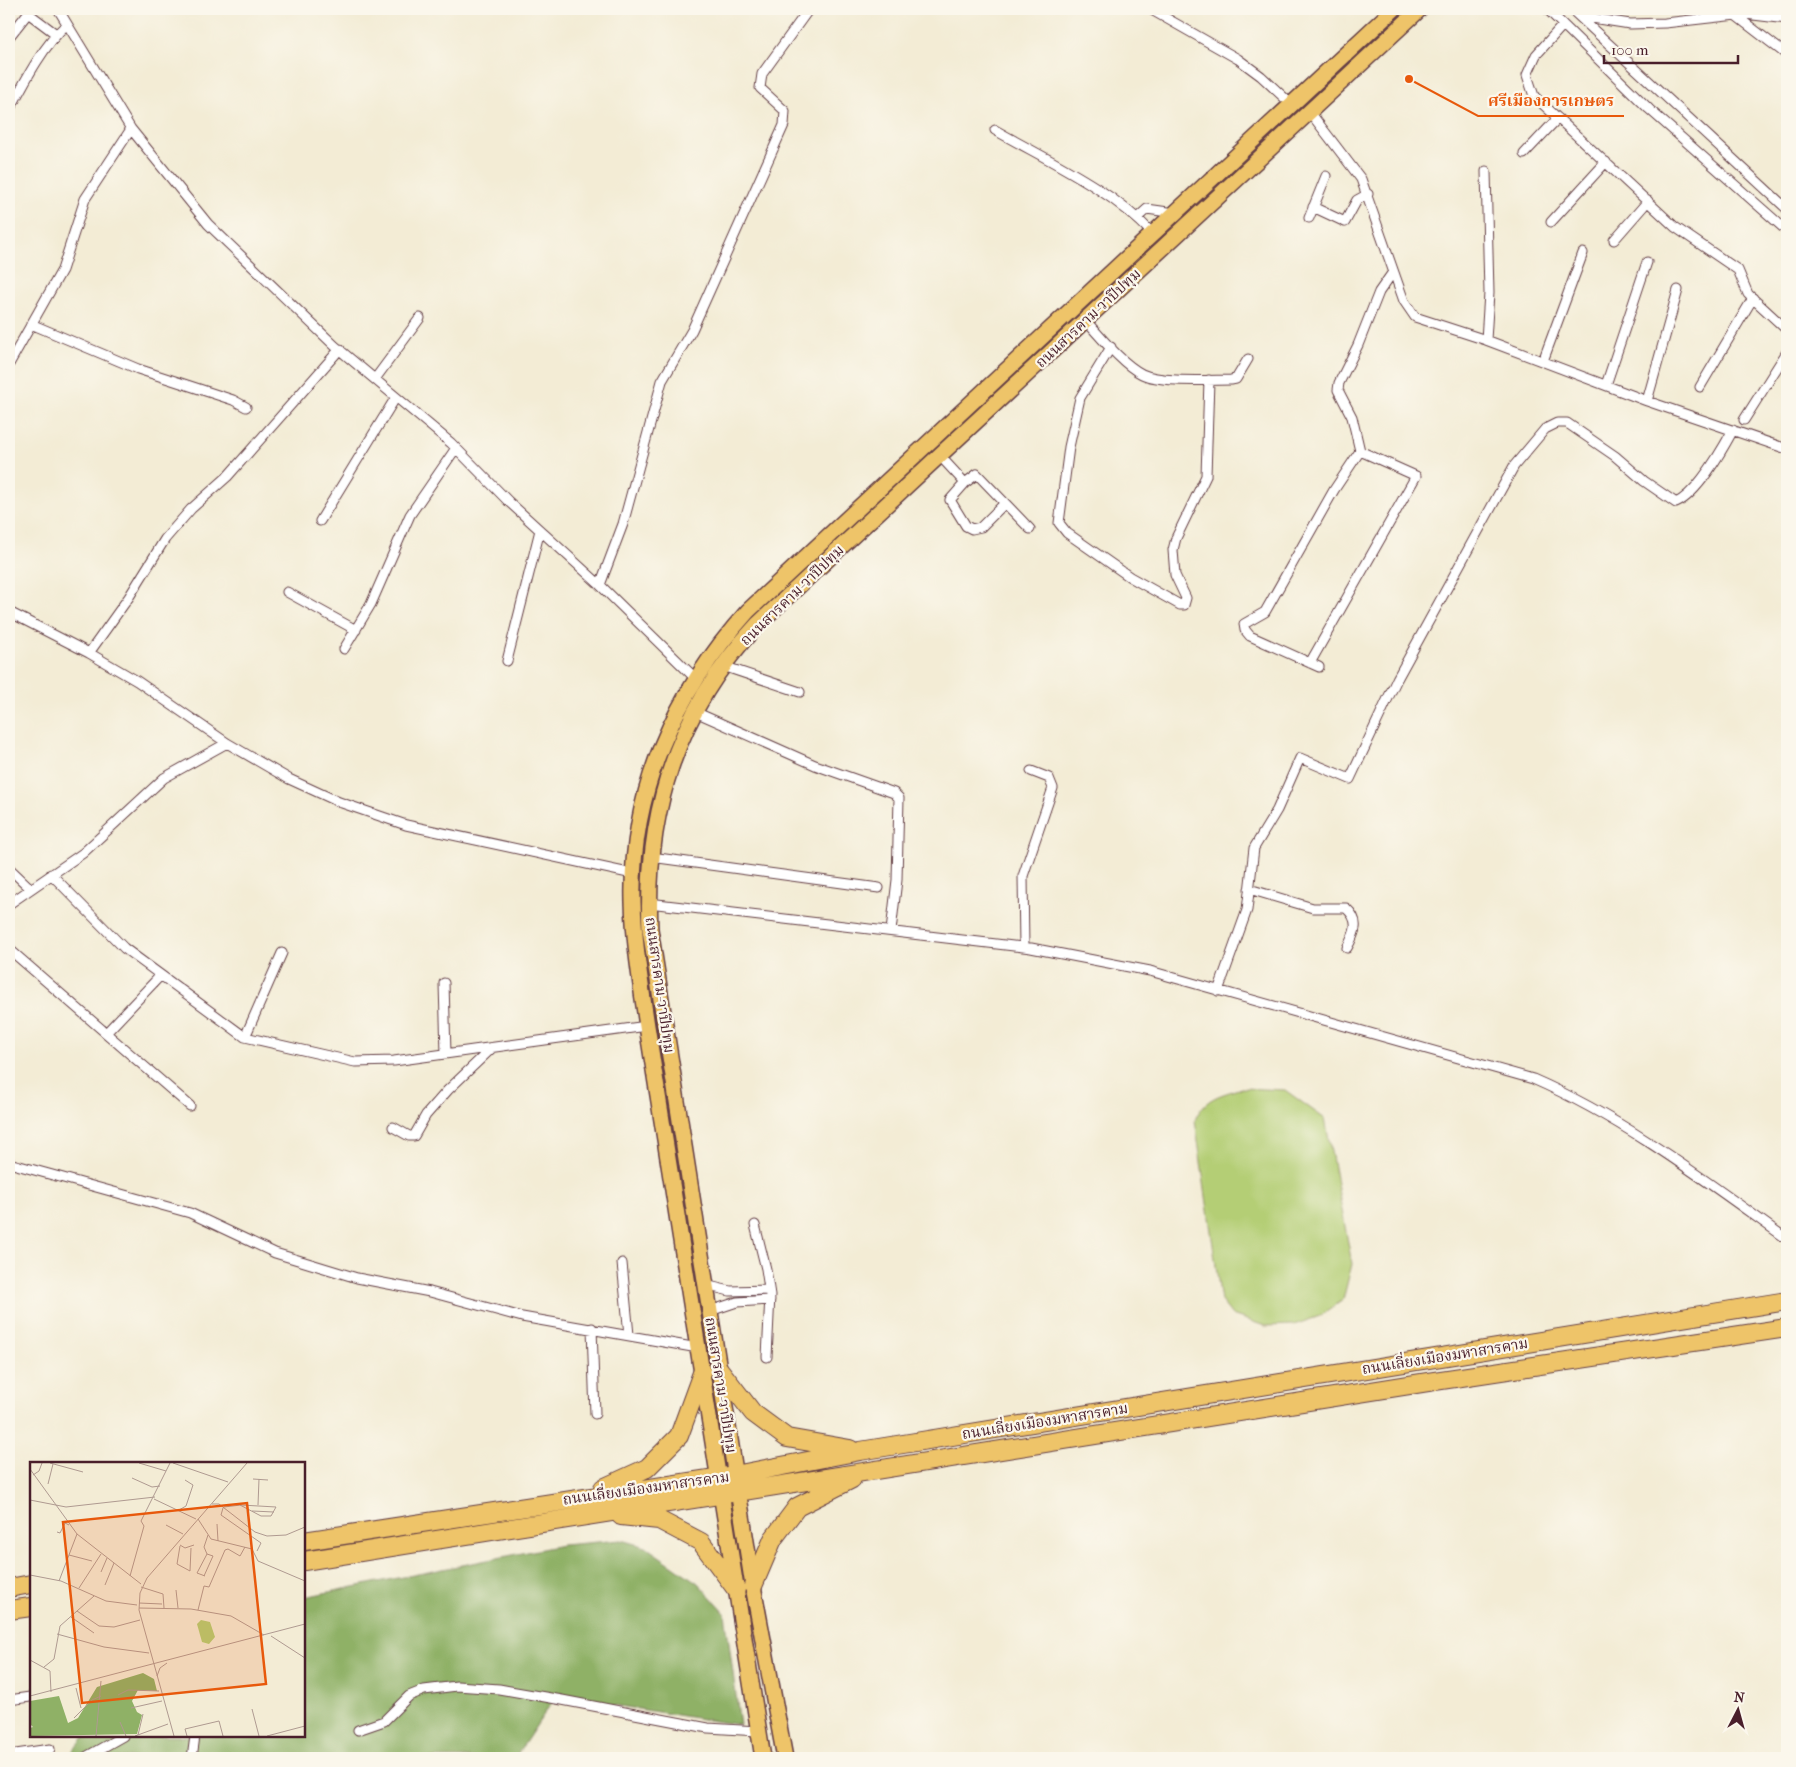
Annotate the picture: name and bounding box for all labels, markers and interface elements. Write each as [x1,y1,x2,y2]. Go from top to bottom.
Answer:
scale bar [1604,32,1737,64]
text: 100 m [1611,41,1649,59]
callout: ศรีเมืองการเกษตร [1478,85,1624,116]
text: ศรีเมืองการเกษตร [1488,91,1614,110]
street label: ถนนสารคาม-วาปีปทุม [1032,265,1146,373]
street label: ถนนสารคาม-วาปีปทุม [736,541,849,651]
street label: ถนนสารคาม-วาปีปทุม [640,916,678,1055]
street label: ถนนสารคาม-วาปีปทุม [699,1316,741,1455]
street label: ถนนเลี่ยงเมืองมหาสารคาม [1360,1332,1529,1378]
street label: ถนนเลี่ยงเมืองมหาสารคาม [960,1397,1129,1443]
inset map [30,1462,305,1737]
street label: ถนนเลี่ยงเมืองมหาสารคาม [561,1465,730,1509]
north arrow [1714,1684,1764,1734]
text: N [1733,1689,1746,1707]

